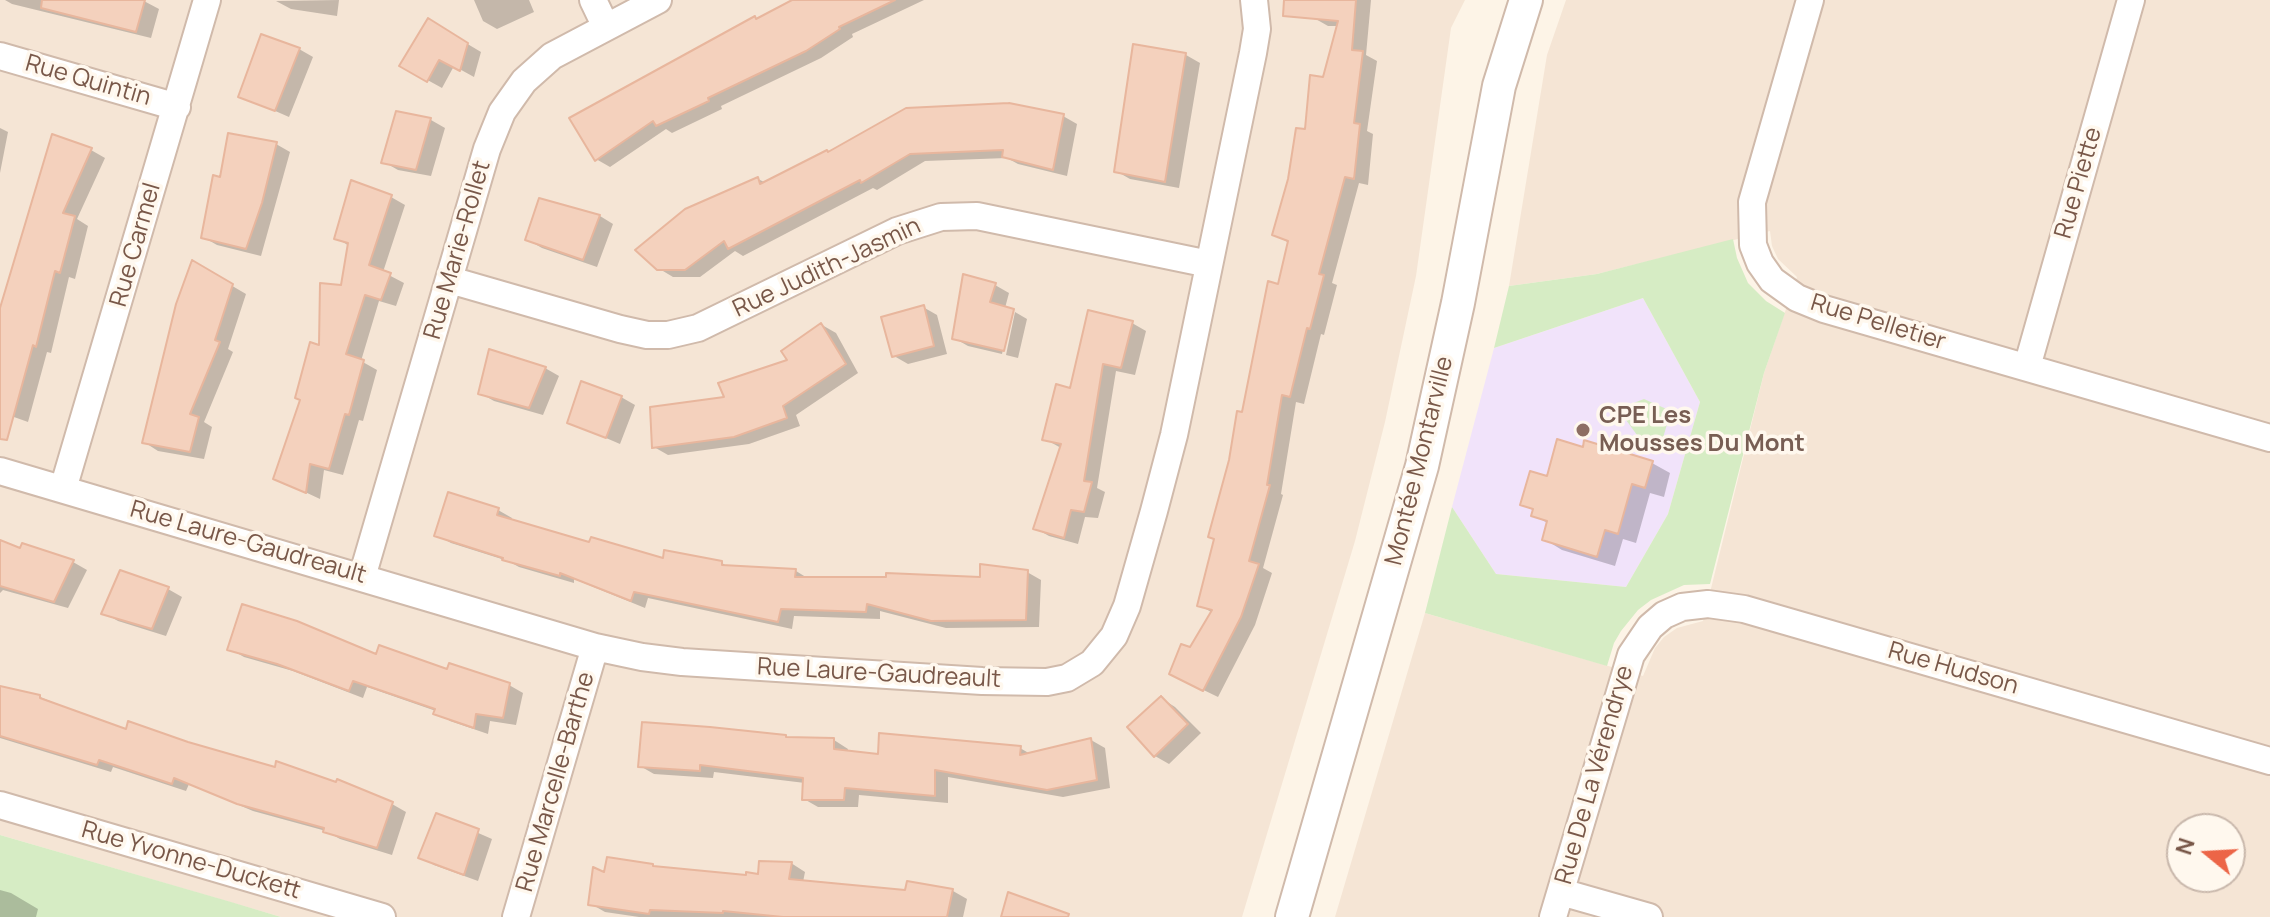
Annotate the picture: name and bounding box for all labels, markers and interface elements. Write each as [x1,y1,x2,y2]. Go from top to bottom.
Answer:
street label: Rue Quintin [22,49,154,113]
street label: Rue Piette [2049,124,2109,242]
street label: Rue Marie-Rollet [419,157,497,343]
street label: Rue Carmel [105,180,167,310]
street label: Rue Judith-Jasmin [729,212,925,324]
street label: Rue Pelletier [1807,289,1949,357]
street label: Montée Montarville [1380,354,1460,568]
place label: CPE Les Mousses Du Mont [1599,402,1805,458]
marker: CPE Les Mousses Du Mont [1574,421,1592,439]
street label: Rue Laure-Gaudreault [127,495,369,591]
street label: Rue Hudson [1885,637,2021,701]
street label: Rue Laure-Gaudreault [756,653,1002,695]
street label: Rue De La Vérendrye [1550,662,1640,888]
street label: Rue Marcelle-Barthe [511,669,601,895]
north arrow [2166,813,2246,893]
street label: Rue Yvonne-Duckett [78,816,304,906]
text: N [2168,834,2202,858]

